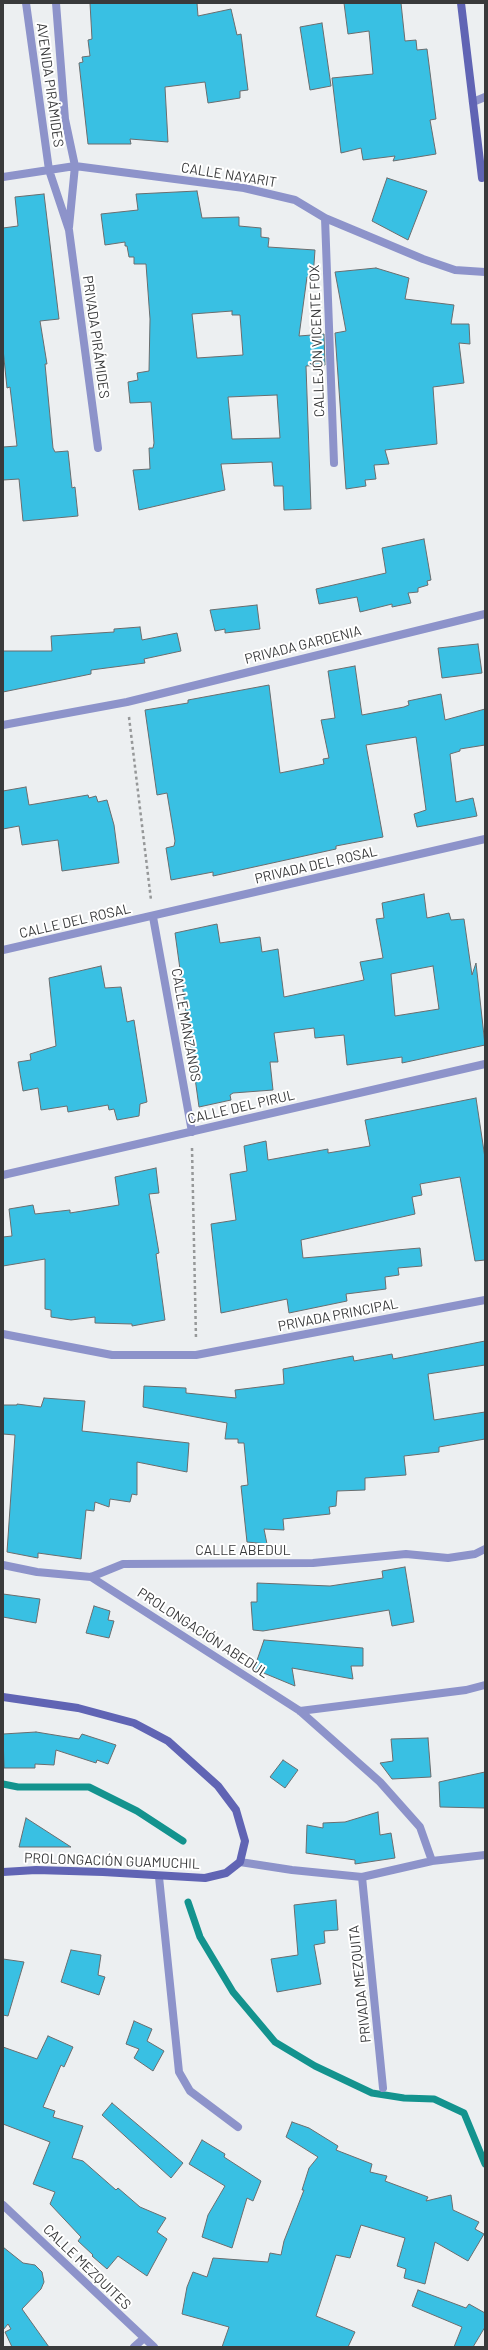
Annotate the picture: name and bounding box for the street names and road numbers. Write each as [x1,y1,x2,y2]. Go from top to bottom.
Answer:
street label: AVENIDA PIRÁMIDES [33,22,67,148]
street label: CALLE NAYARIT [180,159,278,191]
street label: CALLEJÓN VICENTE FOX [306,264,328,418]
street label: PRIVADA PIRÁMIDES [79,274,113,400]
street label: PRIVADA GARDENIA [243,622,363,668]
street label: PRIVADA DEL ROSAL [253,843,379,887]
street label: CALLE DEL ROSAL [18,900,132,942]
street label: CALLE MANZANOS [168,967,204,1083]
street label: CALLE DEL PIRUL [186,1086,296,1128]
street label: PRIVADA PRINCIPAL [276,1295,400,1335]
street label: CALLE ABEDUL [195,1542,291,1558]
street label: PROLONGACIÓN ABEDUL [134,1584,272,1682]
street label: PROLONGACIÓN GUAMUCHIL [24,1850,200,1872]
street label: PRIVADA MEZQUITA [345,1924,375,2044]
street label: CALLE MEZQUITES [40,2221,134,2313]

